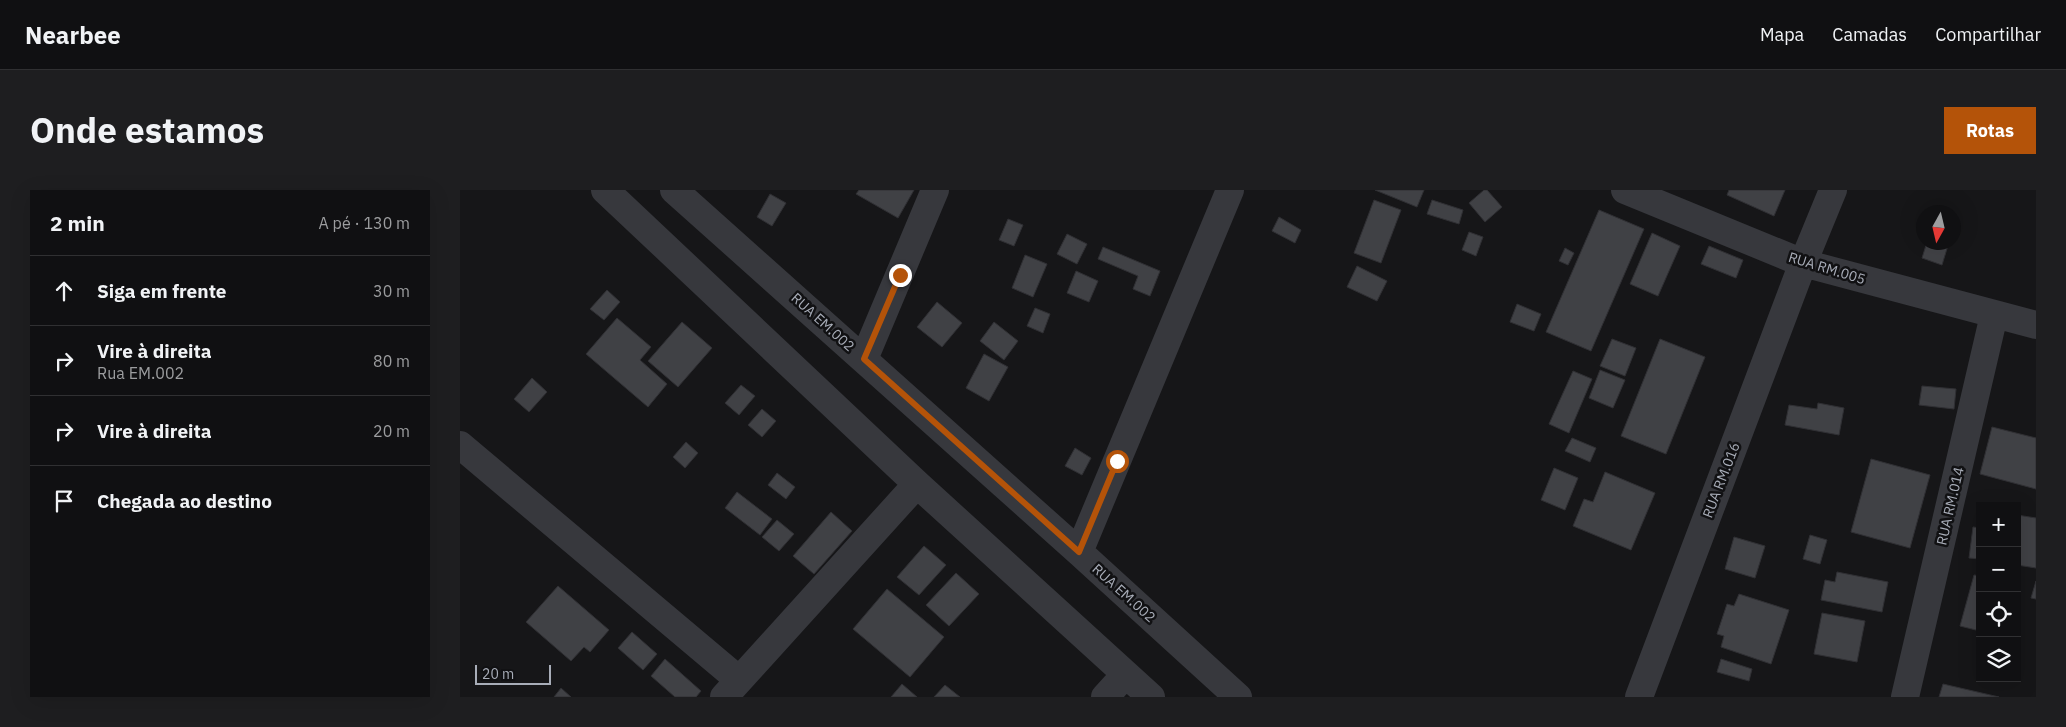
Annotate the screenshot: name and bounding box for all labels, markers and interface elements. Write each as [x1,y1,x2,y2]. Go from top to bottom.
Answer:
text: Nearbee [25,19,121,51]
text: Mapa [1760,23,1804,46]
text: Camadas [1832,23,1907,46]
text: Compartilhar [1935,23,2041,46]
text: Onde estamos [30,107,264,153]
button: Rotas [1944,107,2036,154]
north arrow [1916,205,1961,250]
text: 2 min [50,209,105,237]
text: A pé · 130 m [319,213,410,233]
street label: RUA RM.005 [1786,248,1868,288]
route end [889,264,912,287]
icon: ahead [50,277,78,305]
text: Siga em frente [97,279,227,303]
text: 30 m [373,281,410,301]
street label: RUA EM.002 [788,289,858,355]
text: Vire à direita [97,339,212,363]
icon: right [50,347,78,375]
text: 80 m [373,351,410,371]
text: Rua EM.002 [97,363,184,383]
icon: right [50,417,78,445]
text: Vire à direita [97,419,212,443]
text: 20 m [373,421,410,441]
street label: RUA RM.016 [1698,440,1744,520]
route start [1106,450,1129,473]
street label: RUA RM.014 [1932,465,1968,547]
icon: arrive [50,487,78,515]
text: Chegada ao destino [97,489,272,513]
map controls [1976,502,2021,682]
button: + [1976,502,2021,547]
button: − [1976,547,2021,592]
street label: RUA EM.002 [1089,560,1159,626]
button: locate [1976,592,2021,637]
button: layers [1976,637,2021,682]
scale bar [475,662,551,685]
text: 20 m [482,665,514,683]

